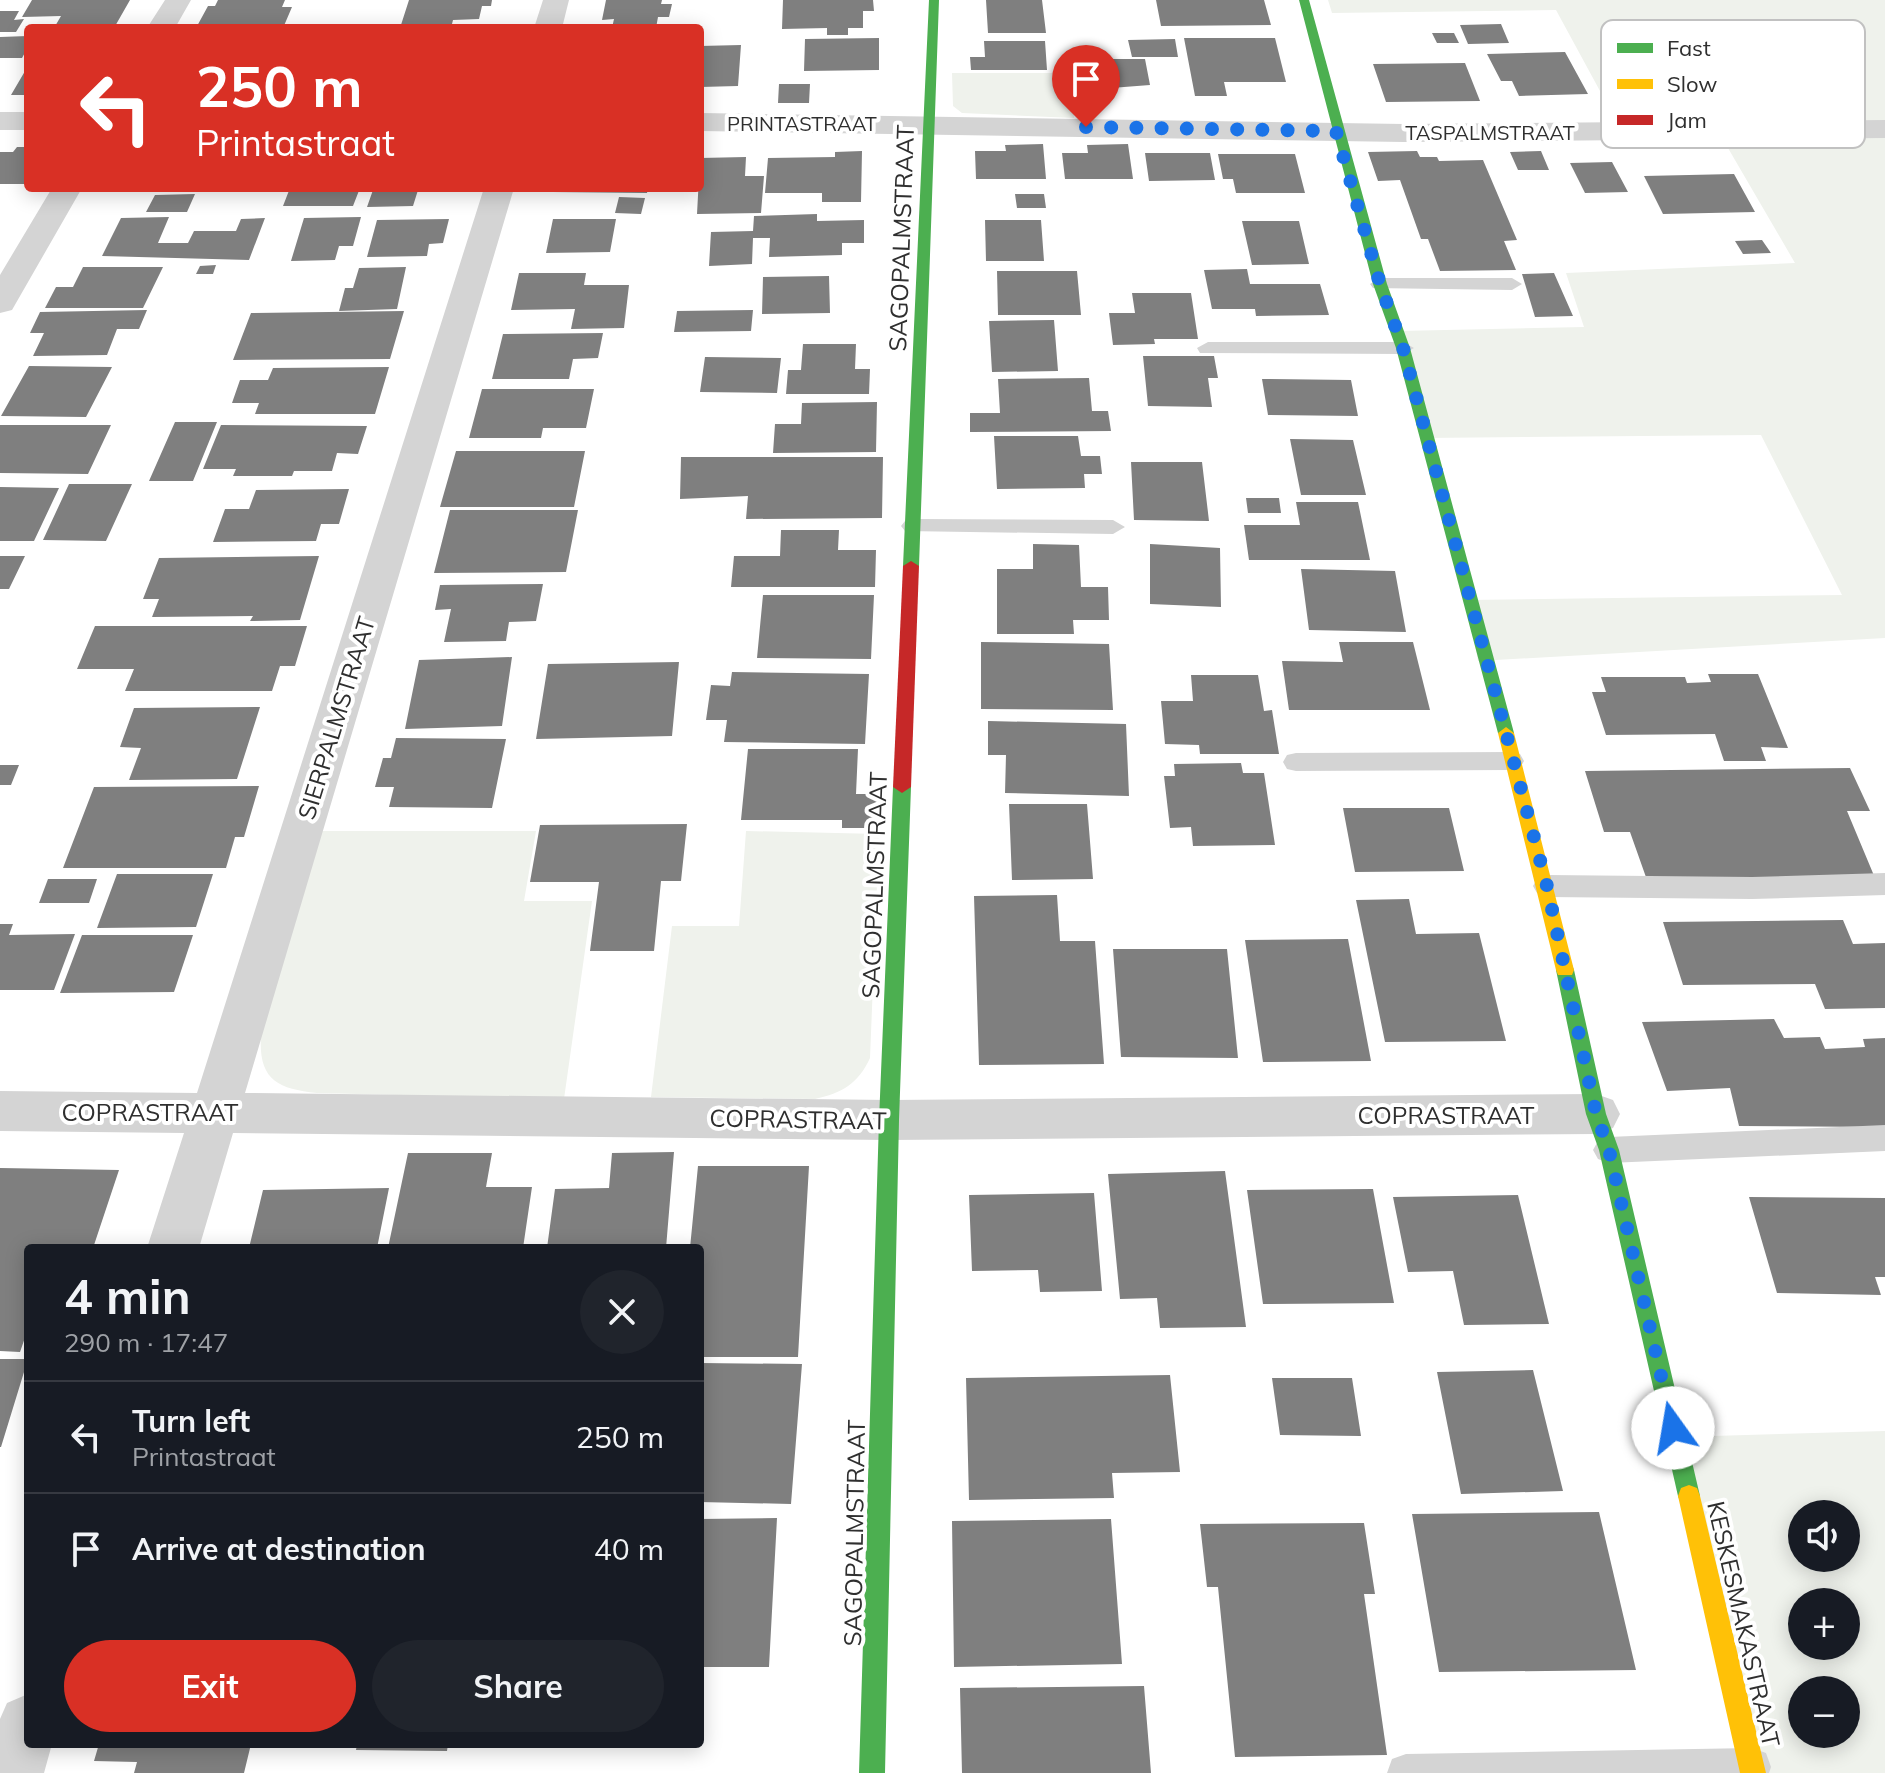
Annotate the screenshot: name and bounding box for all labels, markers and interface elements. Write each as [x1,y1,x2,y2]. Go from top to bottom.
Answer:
legend [1601,20,1865,148]
text: Fast [1667,34,1711,62]
pin [1052,45,1120,127]
text: 250 m [196,51,363,121]
icon: left [64,56,168,160]
icon: arrive [1064,57,1108,101]
text: Slow [1667,70,1717,98]
text: Jam [1667,106,1707,134]
street label: PRINTASTRAAT [727,111,877,136]
text: Printastraat [196,120,395,165]
street label: TASPALMSTRAAT [1405,120,1575,145]
street label: SAGOPALMSTRAAT [882,124,920,352]
street label: SIERPALMSTRAAT [291,612,381,823]
street label: SAGOPALMSTRAAT [855,771,893,999]
street label: COPRASTRAAT [61,1097,239,1127]
street label: COPRASTRAAT [1357,1100,1535,1130]
street label: COPRASTRAAT [709,1102,887,1136]
text: 4 min [64,1266,191,1326]
button: close [580,1270,664,1354]
text: 290 m · 17:47 [64,1326,228,1359]
position arrow [1631,1386,1715,1470]
text: Turn left [132,1402,250,1440]
icon: left [64,1415,108,1459]
text: 250 m [576,1418,664,1456]
street label: SAGOPALMSTRAAT [837,1419,871,1647]
text: Printastraat [132,1440,276,1473]
street label: KESKESMAKASTRAAT [1701,1498,1787,1750]
map controls [1788,1500,1860,1748]
button: sound [1788,1500,1860,1572]
icon: arrive [64,1527,108,1571]
text: Arrive at destination [132,1530,426,1568]
text: 40 m [594,1530,664,1568]
button: + [1788,1588,1860,1660]
button: Exit [64,1640,356,1732]
button: Share [372,1640,664,1732]
button: − [1788,1676,1860,1748]

